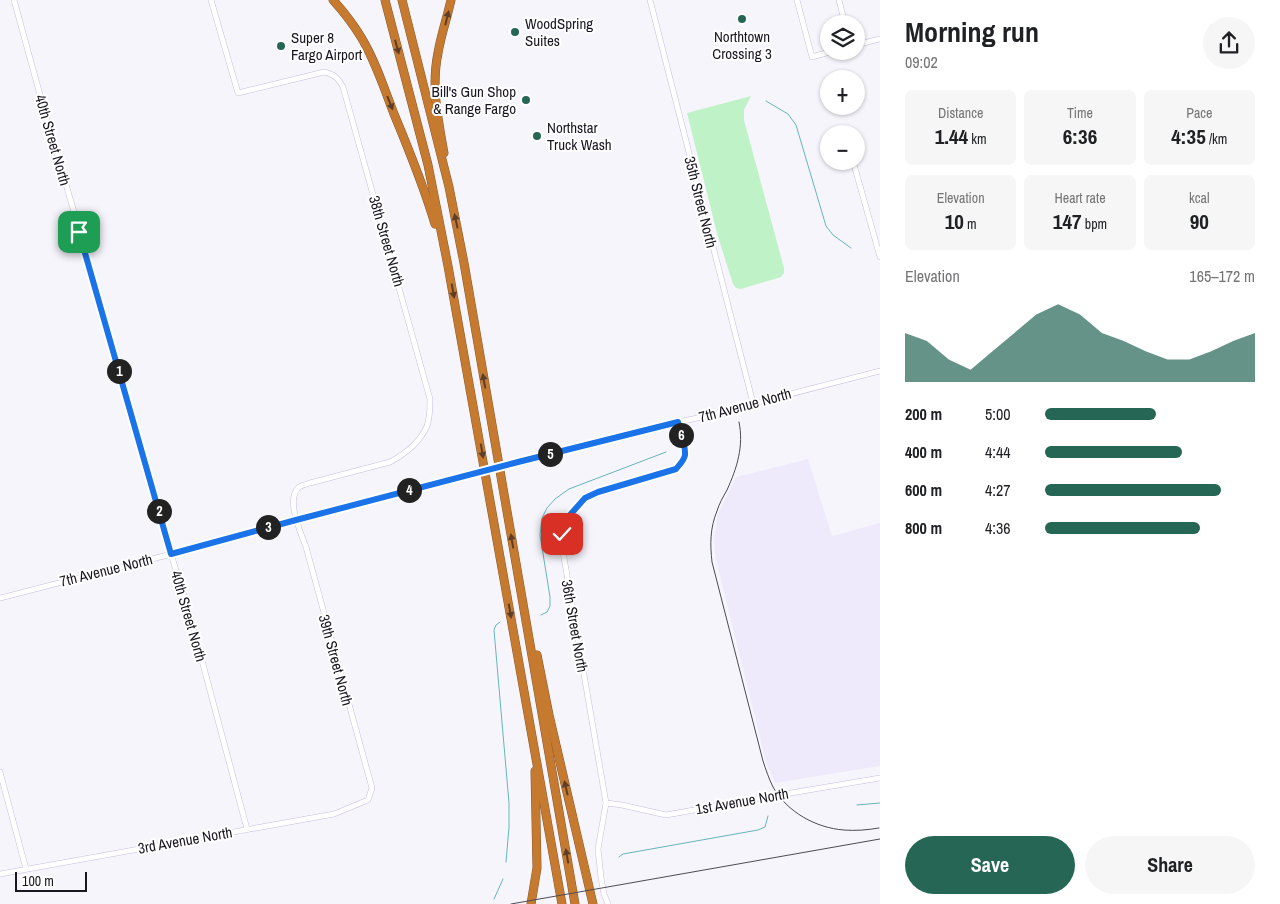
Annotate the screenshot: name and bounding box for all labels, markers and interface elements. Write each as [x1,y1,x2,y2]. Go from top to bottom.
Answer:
one-way arrow [443,11,451,26]
place label: WoodSpring Suites [525,13,593,51]
marker: Northtown Crossing 3 [736,13,748,25]
text: Morning run [905,13,1039,51]
map controls [820,15,865,170]
button: layers [820,15,865,60]
button: share [1203,17,1255,69]
marker: WoodSpring Suites [509,26,521,38]
place label: Northtown Crossing 3 [712,26,772,64]
place label: Super 8 Fargo Airport [291,27,363,65]
marker: Super 8 Fargo Airport [275,40,287,52]
one-way arrow [393,40,401,55]
text: 09:02 [905,51,938,73]
button: + [820,70,865,115]
place label: Bill's Gun Shop & Range Fargo [432,81,516,119]
street label: 40th Street North [30,92,76,188]
marker: Bill's Gun Shop & Range Fargo [520,94,532,106]
one-way arrow [386,96,394,111]
text: Distance [938,104,983,122]
text: Time [1067,104,1093,122]
text: Pace [1186,104,1212,122]
place label: Northstar Truck Wash [547,117,612,155]
text: 1.44 [935,122,968,151]
text: 6:36 [1063,122,1097,151]
text: 4:35 [1171,122,1206,151]
button: − [820,125,865,170]
marker: Northstar Truck Wash [531,130,543,142]
text: km [968,130,987,148]
text: /km [1206,130,1227,148]
street label: 35th Street North [679,154,723,250]
text: Elevation [937,189,985,207]
text: Heart rate [1054,189,1106,207]
text: kcal [1189,189,1210,207]
street label: 38th Street North [364,193,410,289]
text: 10 [945,207,964,236]
text: 147 [1053,207,1082,236]
text: 90 [1190,207,1209,236]
pin [58,211,100,253]
one-way arrow [451,212,459,228]
text: m [964,215,977,233]
text: bpm [1082,215,1107,233]
icon: arrive [65,218,93,246]
text: Elevation [905,265,960,287]
text: 165–172 m [1189,265,1255,287]
one-way arrow [449,283,457,299]
pin: 1 [106,358,132,384]
text: 1 [116,362,123,380]
one-way arrow [480,372,488,388]
street label: 7th Avenue North [696,383,794,427]
text: 200 m [905,403,942,425]
text: 5:00 [985,403,1011,425]
pin: 6 [668,422,694,448]
text: 6 [678,426,685,444]
text: 400 m [905,441,942,463]
text: 4:44 [985,441,1011,463]
pin: 5 [538,442,562,466]
one-way arrow [478,443,486,459]
text: 5 [547,445,554,463]
pin: 4 [396,478,422,502]
text: 600 m [905,479,942,501]
text: 4:27 [985,479,1011,501]
text: 4 [406,481,413,499]
pin: 2 [146,498,172,524]
text: 2 [156,502,163,520]
pin [541,513,583,555]
pin: 3 [256,514,280,540]
text: 800 m [905,517,942,539]
text: 4:36 [985,517,1011,539]
text: 3 [265,518,272,536]
icon: check [548,520,576,548]
one-way arrow [507,532,515,548]
street label: 7th Avenue North [57,548,155,592]
street label: 40th Street North [166,568,212,664]
street label: 36th Street North [557,578,593,674]
one-way arrow [507,603,515,619]
street label: 39th Street North [314,612,358,708]
one-way arrow [562,780,570,796]
street label: 1st Avenue North [694,782,790,820]
street label: 3rd Avenue North [136,821,234,859]
button: Save [905,836,1075,894]
button: Share [1085,836,1255,894]
one-way arrow [562,848,570,864]
scale bar [15,869,88,892]
text: 100 m [22,872,54,890]

